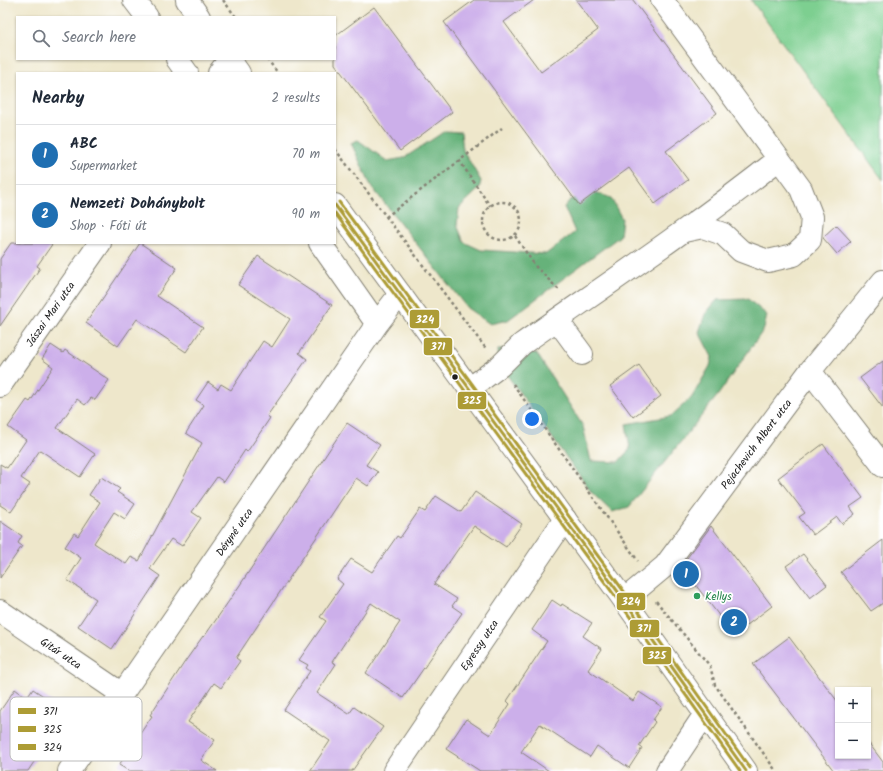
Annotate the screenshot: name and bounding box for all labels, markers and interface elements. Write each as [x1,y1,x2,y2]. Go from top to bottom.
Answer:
search box [16,16,336,60]
text: Search here [62,26,136,50]
icon: search [30,27,52,49]
text: Nearby [32,85,84,112]
text: 2 results [272,88,320,109]
text: ABC [70,132,98,156]
text: 1 [43,144,47,165]
text: 70 m [292,144,320,165]
text: Supermarket [70,156,137,177]
text: Nemzeti Dohánybolt [70,192,205,216]
text: 2 [41,204,49,225]
text: 90 m [292,204,320,225]
text: Shop · Fóti út [70,216,147,237]
street label: Jászai Mari utca [22,278,80,351]
line badge: 324 [409,309,440,329]
text: 324 [415,311,434,329]
line badge: 371 [423,337,453,356]
text: 371 [430,338,446,356]
unlabelled marker [450,372,460,382]
line badge: 325 [457,391,487,410]
text: 325 [462,392,482,410]
street label: Pejachevich Albert utca [717,396,797,494]
your location [522,409,542,429]
street label: Déryné utca [212,505,258,560]
pin: 1 [673,559,699,589]
place label: Kellys [705,588,732,606]
marker: Kellys [692,591,702,601]
line badge: 324 [616,592,646,611]
text: 324 [621,593,640,611]
pin: 2 [721,607,747,637]
street label: Egressy utca [456,616,504,675]
line badge: 371 [629,619,660,638]
text: 371 [636,620,652,638]
street label: Gitár utca [36,633,85,674]
line badge: 325 [642,646,672,665]
text: 325 [647,647,667,665]
map controls [835,687,871,759]
button: + [835,687,871,723]
legend [10,697,142,761]
text: 371 [43,703,58,721]
text: 325 [43,721,63,739]
button: − [835,723,871,759]
text: 324 [43,739,62,757]

